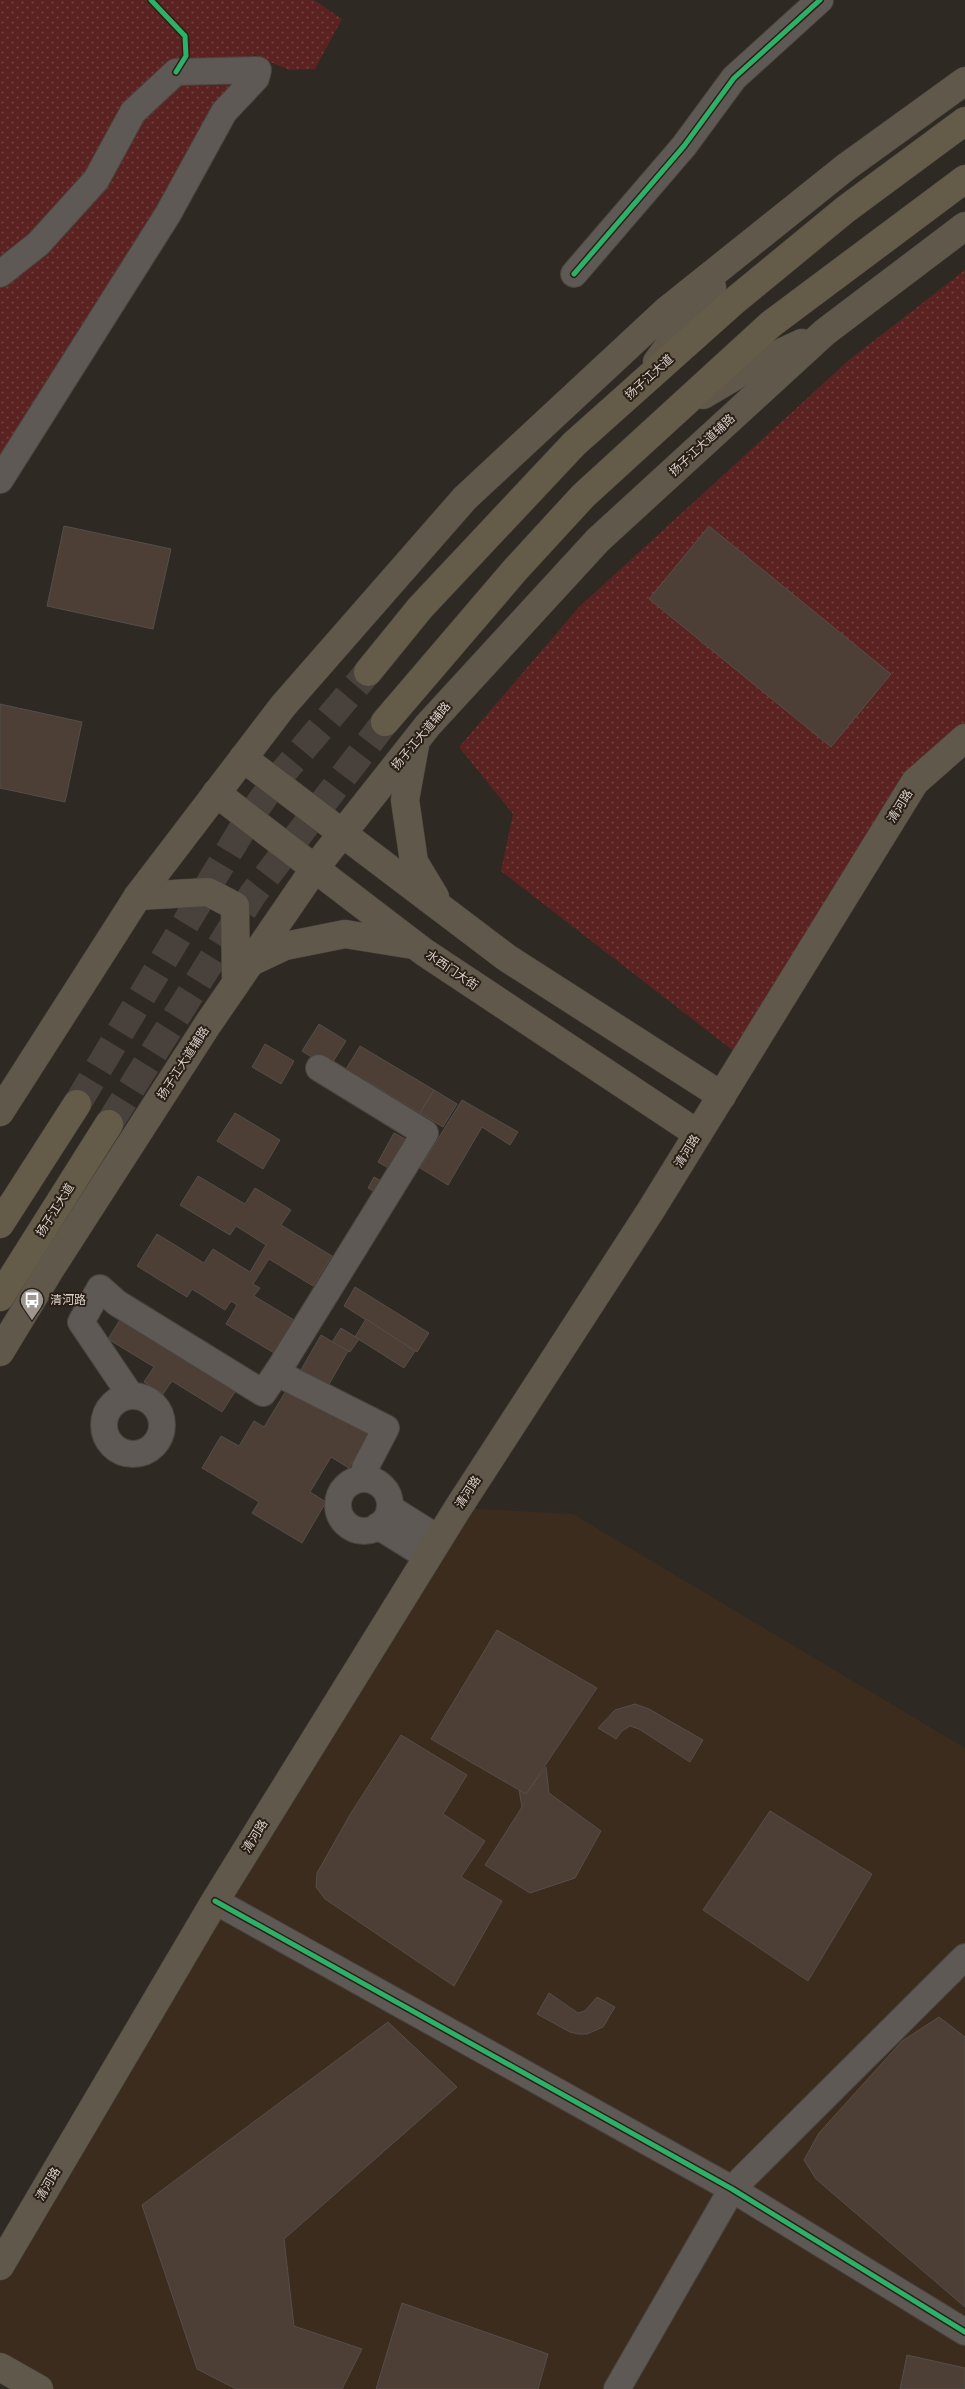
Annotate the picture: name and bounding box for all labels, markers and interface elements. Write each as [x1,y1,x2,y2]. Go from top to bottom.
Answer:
street label: 扬子江大道 [620,349,677,403]
street label: 扬子江大道辅路 [664,409,738,480]
street label: 扬子江大道辅路 [386,697,454,773]
street label: 清河路 [882,785,916,826]
street label: 水西门大街 [423,945,482,993]
street label: 扬子江大道辅路 [152,1022,213,1103]
street label: 清河路 [669,1130,703,1171]
street label: 扬子江大道 [31,1179,78,1240]
bus stop icon: 清河路 [19,1287,45,1321]
place label: 清河路 [50,1290,86,1308]
street label: 清河路 [450,1471,485,1511]
street label: 清河路 [237,1815,271,1856]
street label: 清河路 [30,2163,64,2204]

